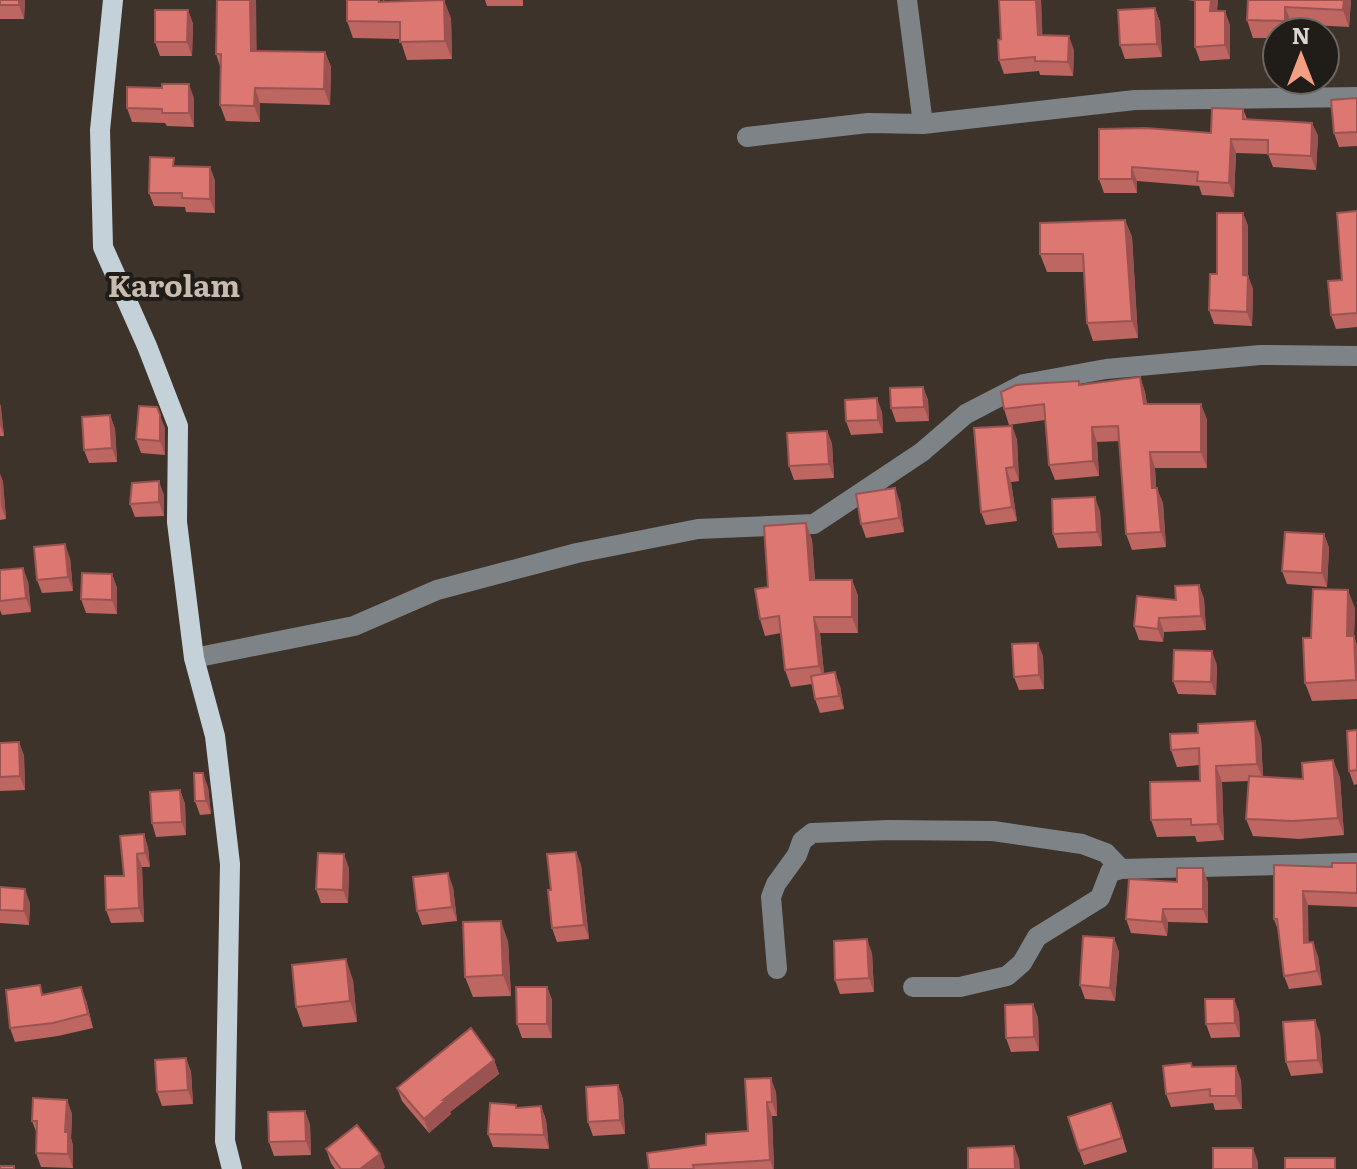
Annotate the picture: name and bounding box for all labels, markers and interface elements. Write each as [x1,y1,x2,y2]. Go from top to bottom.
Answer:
north arrow [1261,16,1341,96]
text: N [1292,18,1310,51]
district label: Karolam [108,262,240,306]

